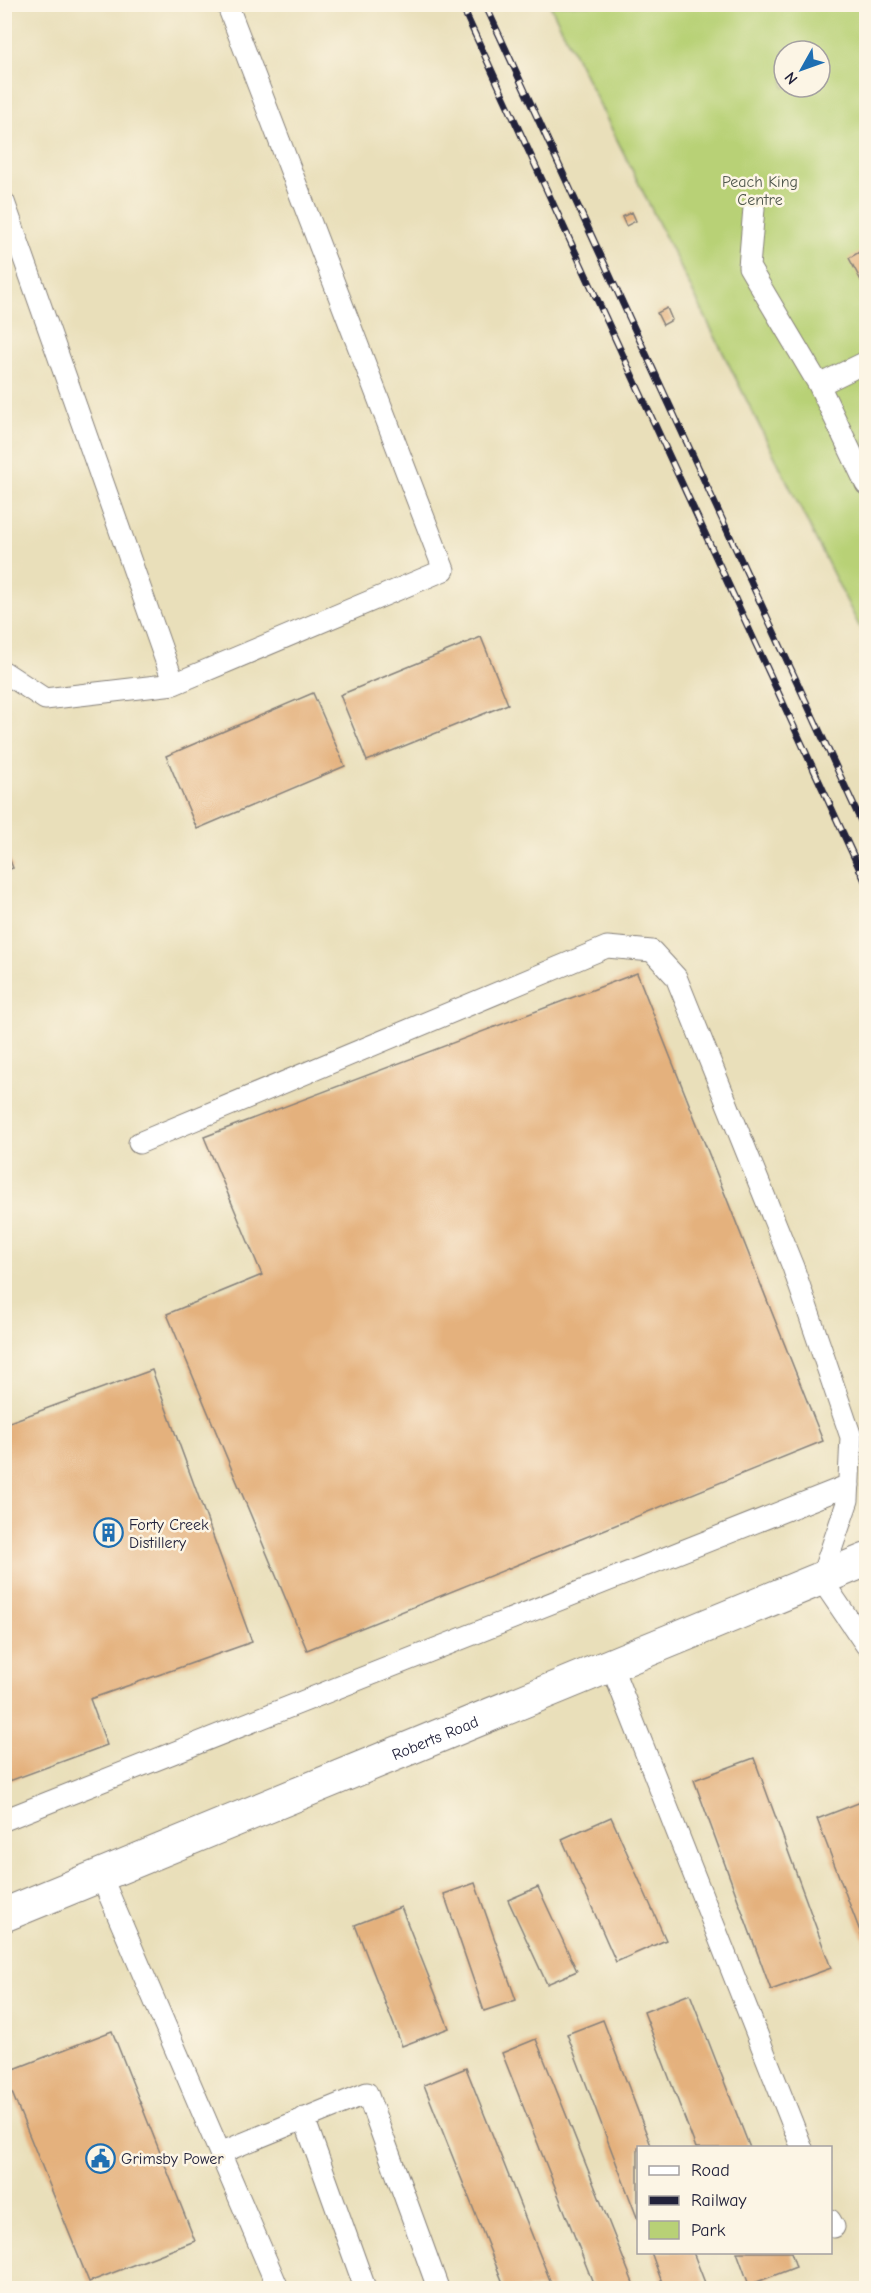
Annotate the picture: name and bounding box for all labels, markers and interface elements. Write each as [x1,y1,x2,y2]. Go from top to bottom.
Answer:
north arrow [772,39,832,99]
text: N [781,68,802,88]
park label: Peach King Centre [722,173,798,209]
place label: Forty Creek Distillery [129,1516,209,1552]
building icon: Forty Creek Distillery [92,1517,124,1549]
street label: Roberts Road [389,1713,481,1764]
public building icon: Grimsby Power [84,2142,116,2174]
legend [637,2146,832,2254]
place label: Grimsby Power [121,2150,224,2168]
text: Road [691,2160,730,2181]
text: Railway [691,2190,748,2211]
text: Park [691,2220,726,2241]

